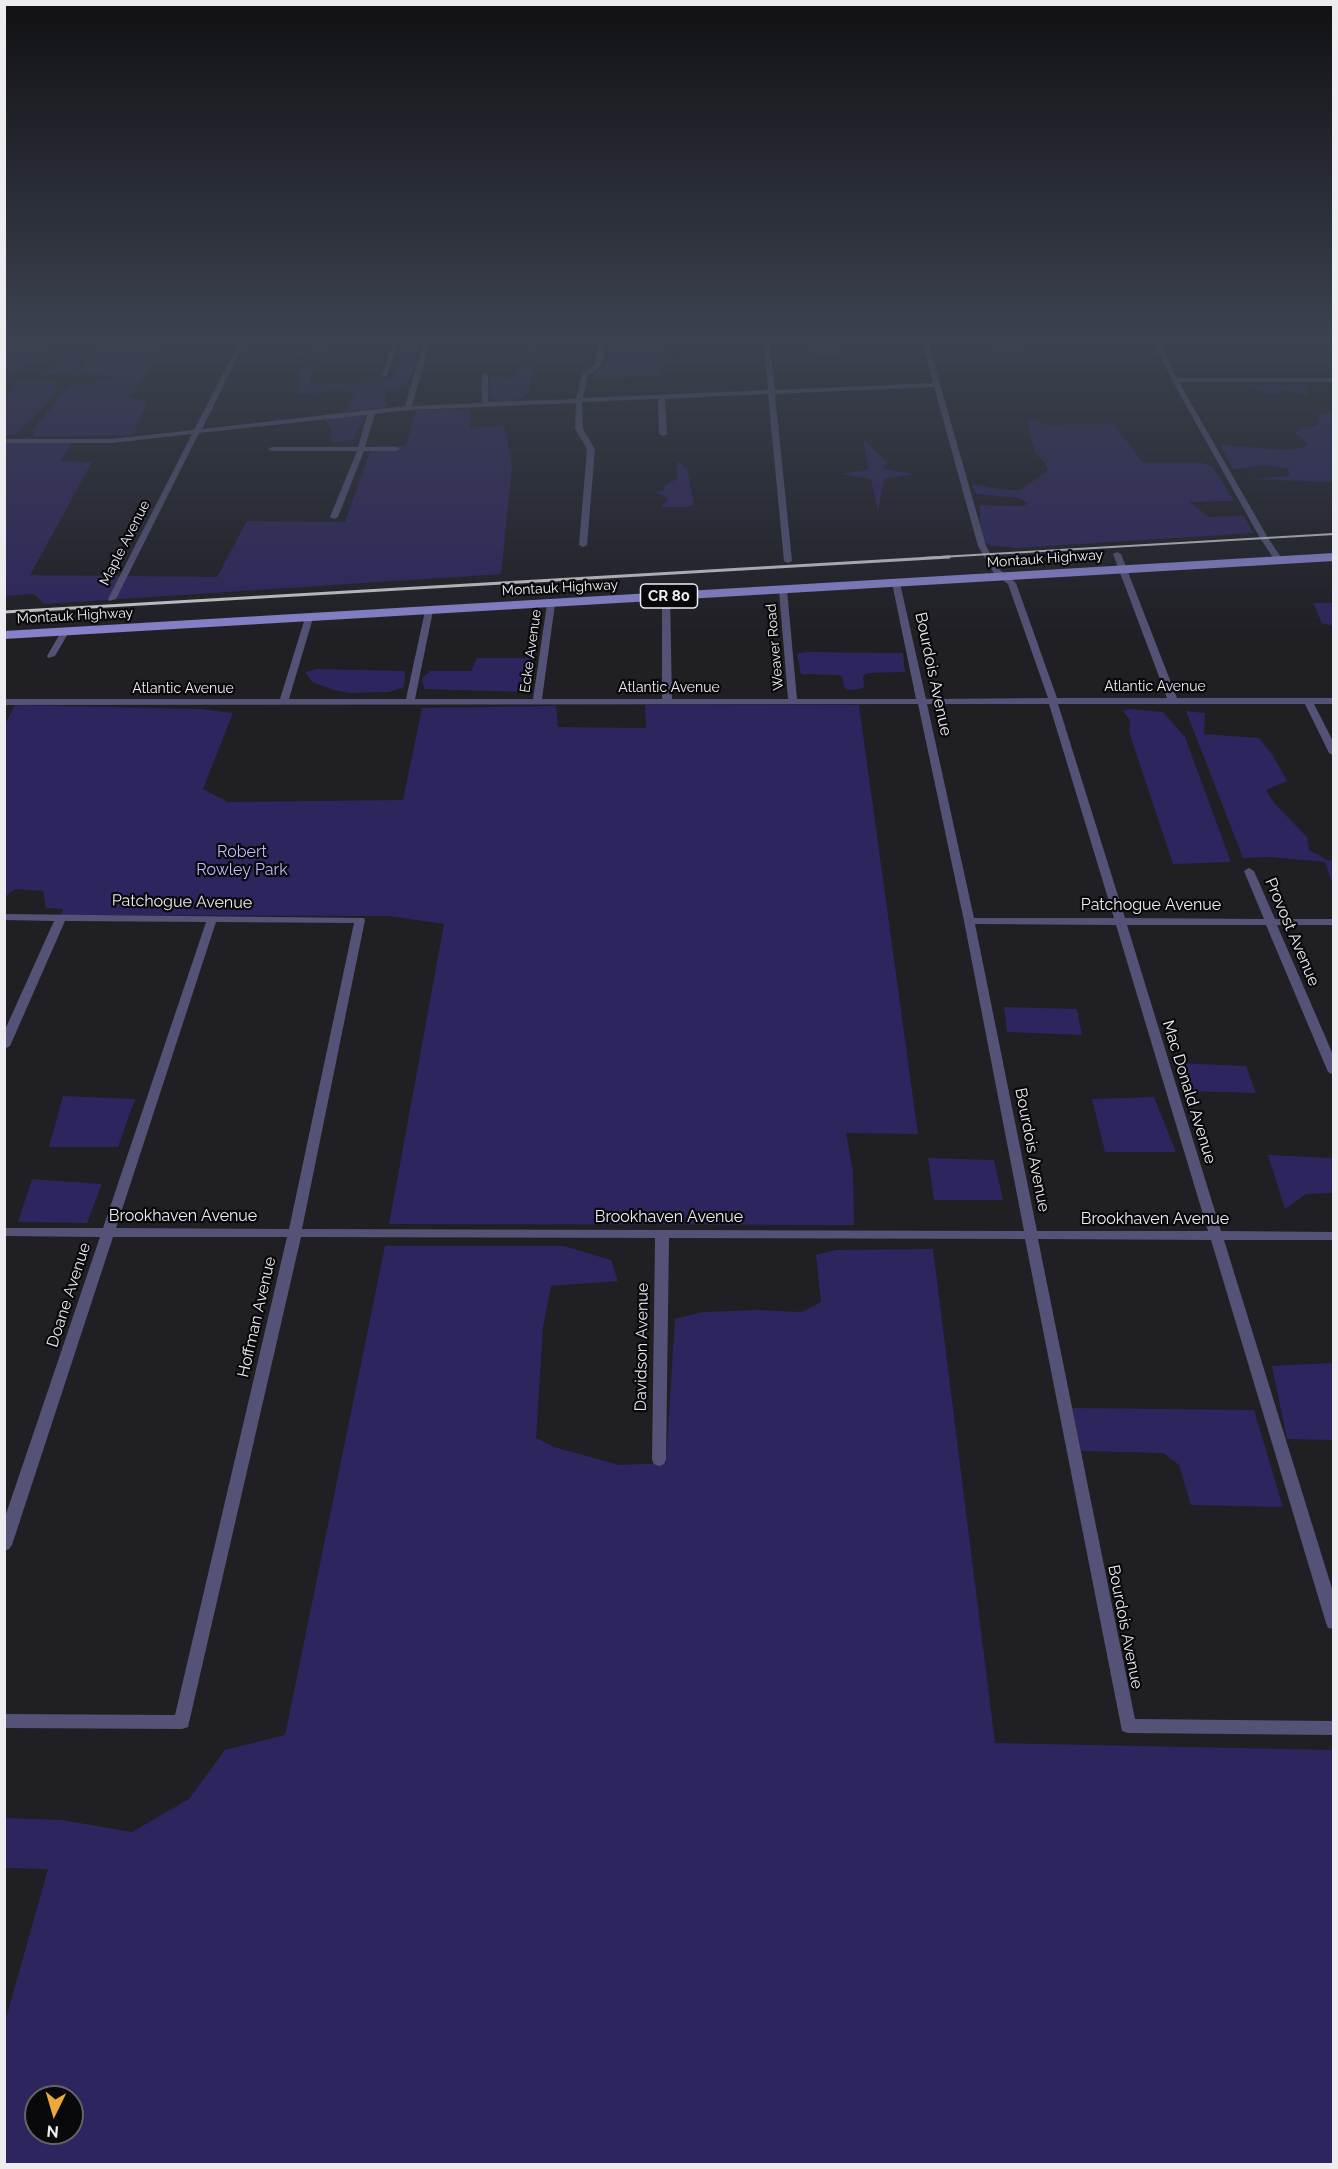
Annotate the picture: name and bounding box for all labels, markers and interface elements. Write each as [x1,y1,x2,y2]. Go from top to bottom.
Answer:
street label: Maple Avenue [96,498,154,588]
street label: Montauk Highway [986,547,1104,571]
street label: Montauk Highway [501,577,619,599]
road number: CR 80 [640,584,698,608]
street label: Weaver Road [763,603,787,691]
street label: Montauk Highway [16,605,134,627]
street label: Ecke Avenue [517,608,545,694]
street label: Bourdois Avenue [911,610,955,738]
street label: Atlantic Avenue [1104,679,1206,695]
street label: Atlantic Avenue [618,680,720,696]
street label: Atlantic Avenue [132,681,234,697]
park label: Robert Rowley Park [196,842,288,880]
street label: Provost Avenue [1261,875,1323,989]
street label: Patchogue Avenue [112,891,252,913]
street label: Patchogue Avenue [1081,895,1221,915]
street label: Mac Donald Avenue [1158,1018,1220,1166]
street label: Bourdois Avenue [1011,1086,1053,1214]
street label: Brookhaven Avenue [109,1206,257,1226]
street label: Brookhaven Avenue [595,1207,743,1227]
street label: Brookhaven Avenue [1081,1209,1229,1229]
street label: Doane Avenue [43,1240,95,1350]
street label: Hoffman Avenue [234,1255,280,1379]
street label: Davidson Avenue [631,1283,653,1411]
street label: Bourdois Avenue [1104,1563,1146,1691]
north arrow [24,2085,84,2145]
text: N [46,2121,59,2141]

